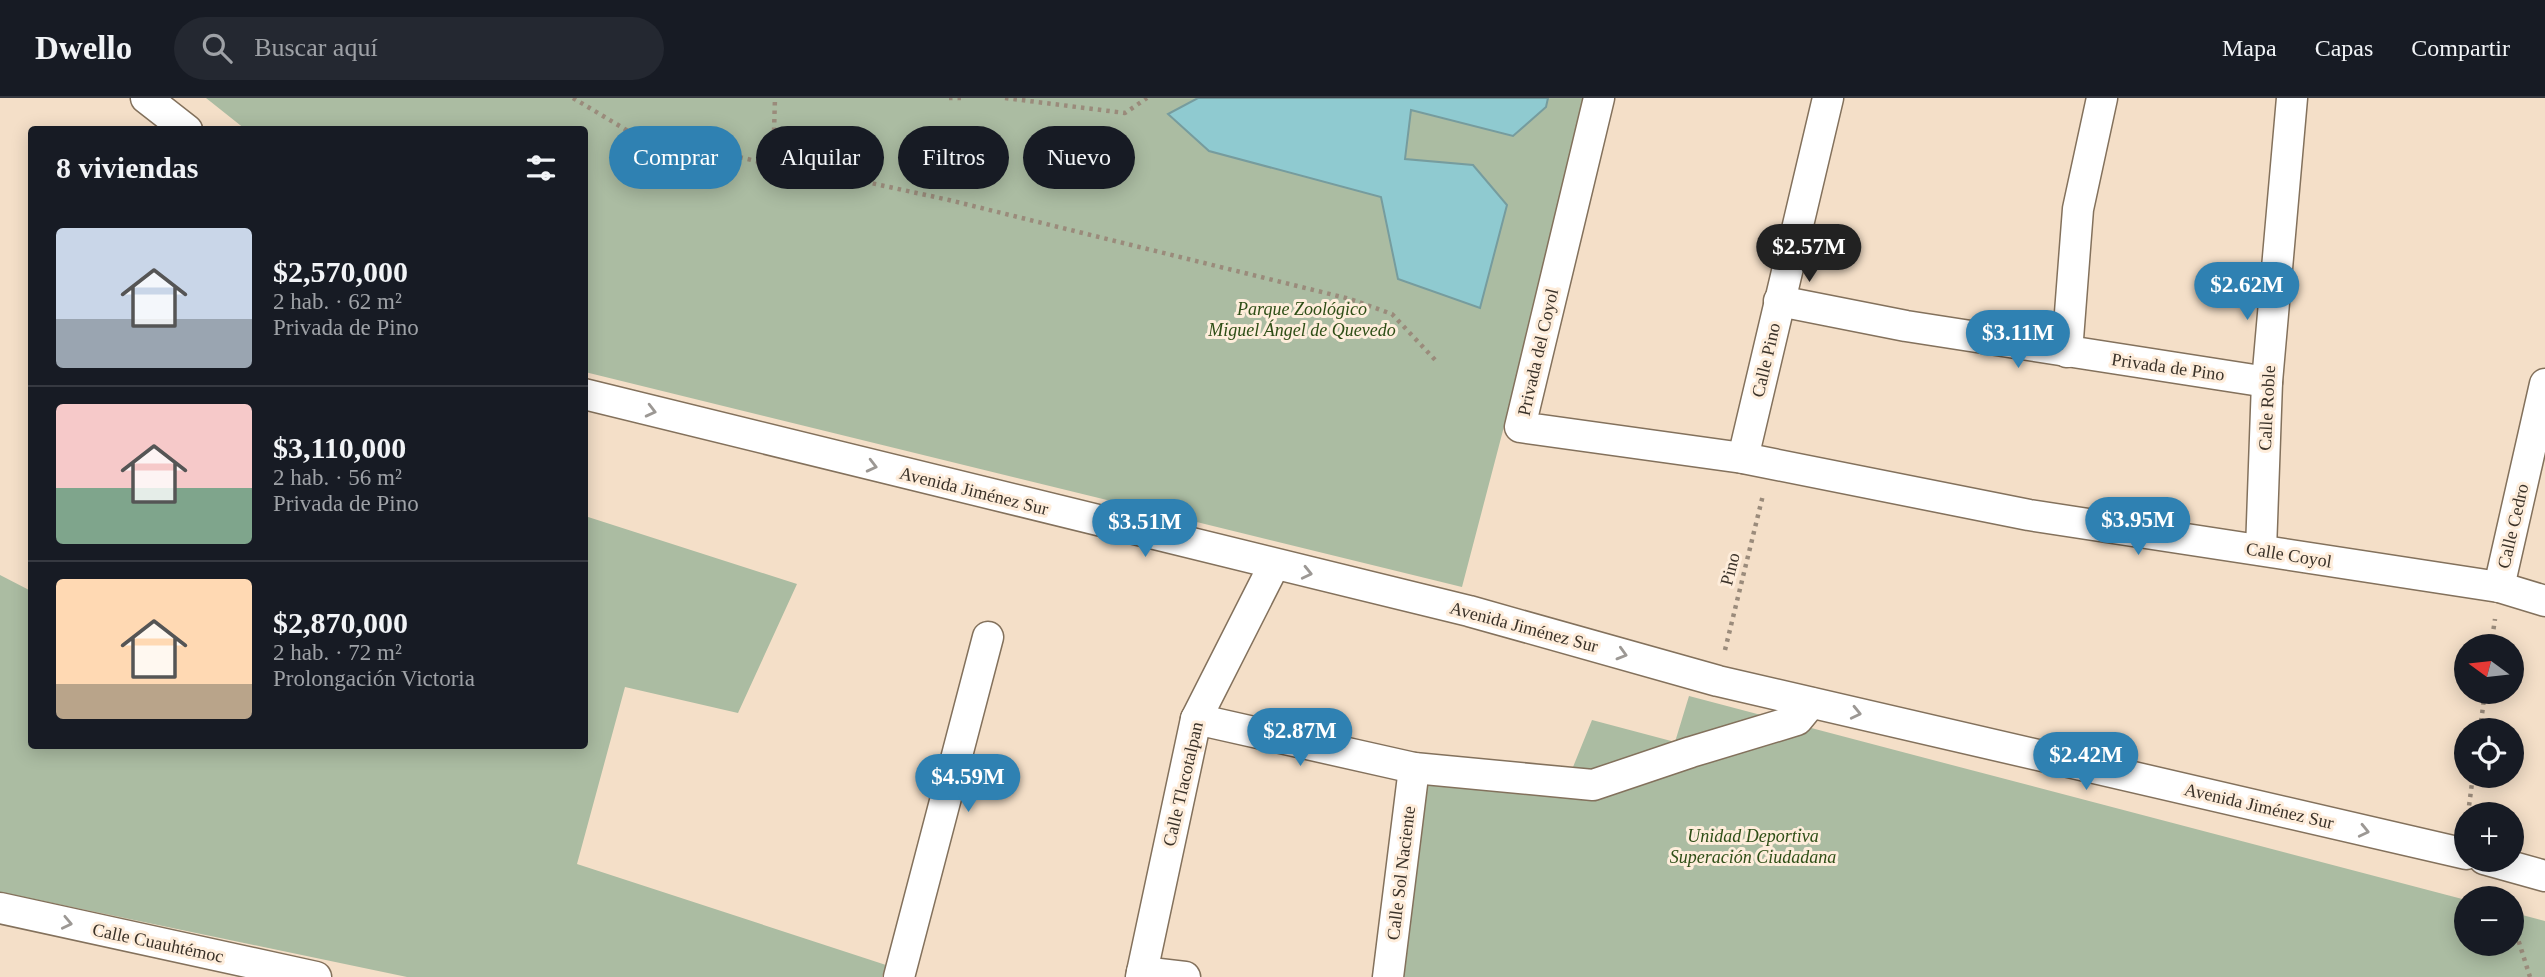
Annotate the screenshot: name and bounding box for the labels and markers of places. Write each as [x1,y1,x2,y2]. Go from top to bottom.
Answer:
pin: $2.57M [1752,225,1866,284]
pin: $2.62M [2190,262,2304,322]
pin: $3.11M [1961,310,2075,370]
pin: $3.95M [2081,498,2195,557]
pin: $3.51M [1088,500,1202,559]
pin: $2.87M [1243,708,1357,768]
pin: $2.42M [2029,732,2143,792]
pin: $4.59M [911,754,1025,814]

